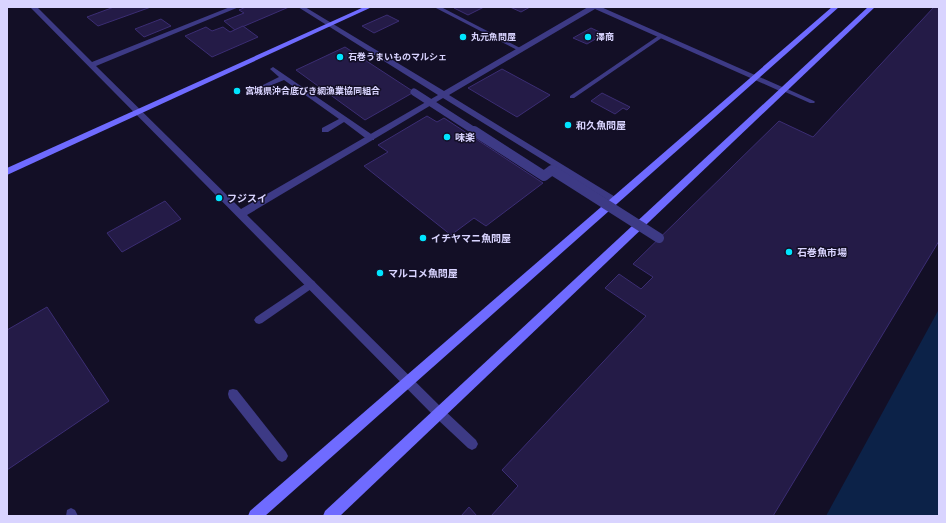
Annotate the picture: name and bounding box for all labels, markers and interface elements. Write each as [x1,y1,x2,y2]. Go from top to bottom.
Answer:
marker: 丸元魚問屋 [458,32,468,42]
place label: 丸元魚問屋 [471,32,516,42]
marker: 澤商 [583,32,593,42]
place label: 澤商 [596,32,614,42]
marker: 石巻うまいものマルシェ [335,52,345,62]
place label: 石巻うまいものマルシェ [348,52,447,62]
place label: 宮城県沖合底びき網漁業協同組合 [245,85,380,96]
marker: 宮城県沖合底びき網漁業協同組合 [232,86,242,96]
marker: 和久魚問屋 [563,120,573,130]
place label: 和久魚問屋 [576,120,626,131]
marker: 味楽 [442,132,452,142]
place label: 味楽 [455,132,475,143]
marker: フジスイ [214,193,224,203]
place label: フジスイ [227,193,267,204]
marker: イチヤマニ魚問屋 [418,233,428,243]
place label: イチヤマニ魚問屋 [431,233,511,244]
marker: 石巻魚市場 [784,247,794,257]
place label: 石巻魚市場 [797,247,847,258]
marker: マルコメ魚問屋 [375,268,385,278]
place label: マルコメ魚問屋 [388,268,458,279]

